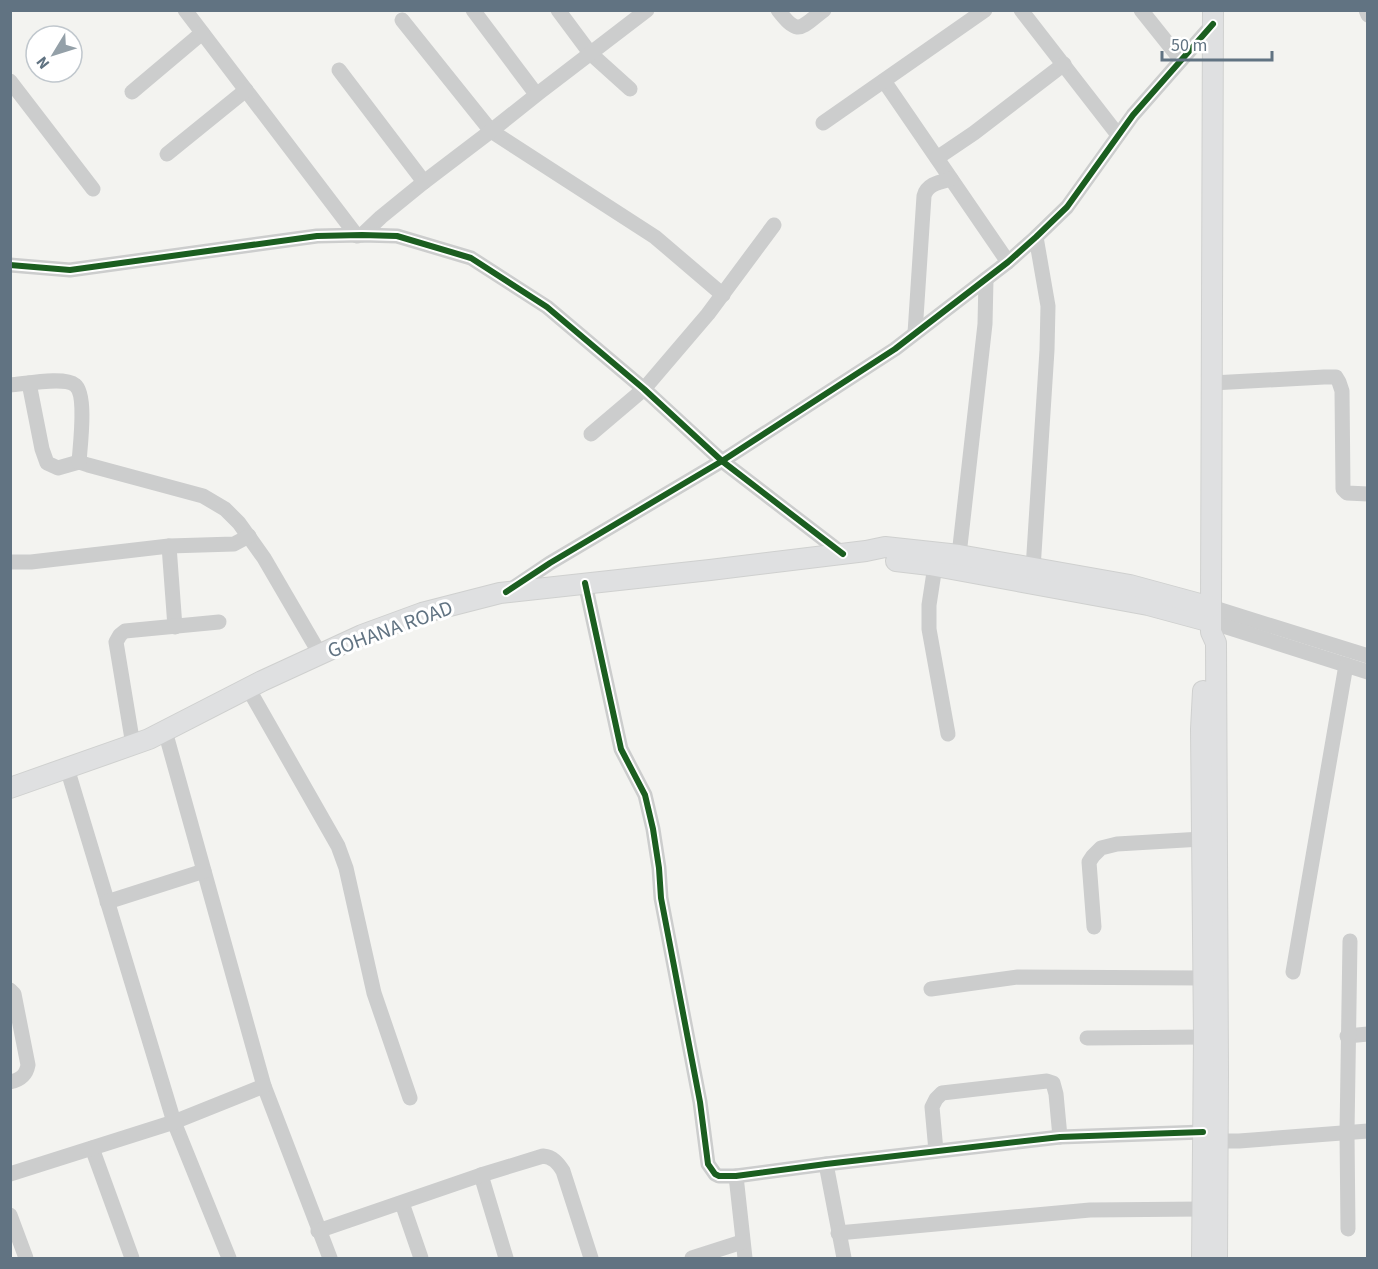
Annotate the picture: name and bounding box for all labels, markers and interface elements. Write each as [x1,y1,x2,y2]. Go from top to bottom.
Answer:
north arrow [24,24,84,84]
scale bar [1162,24,1272,62]
text: 50 m [1171,33,1207,58]
text: N [31,52,55,74]
street label: GOHANA ROAD [323,592,457,666]

